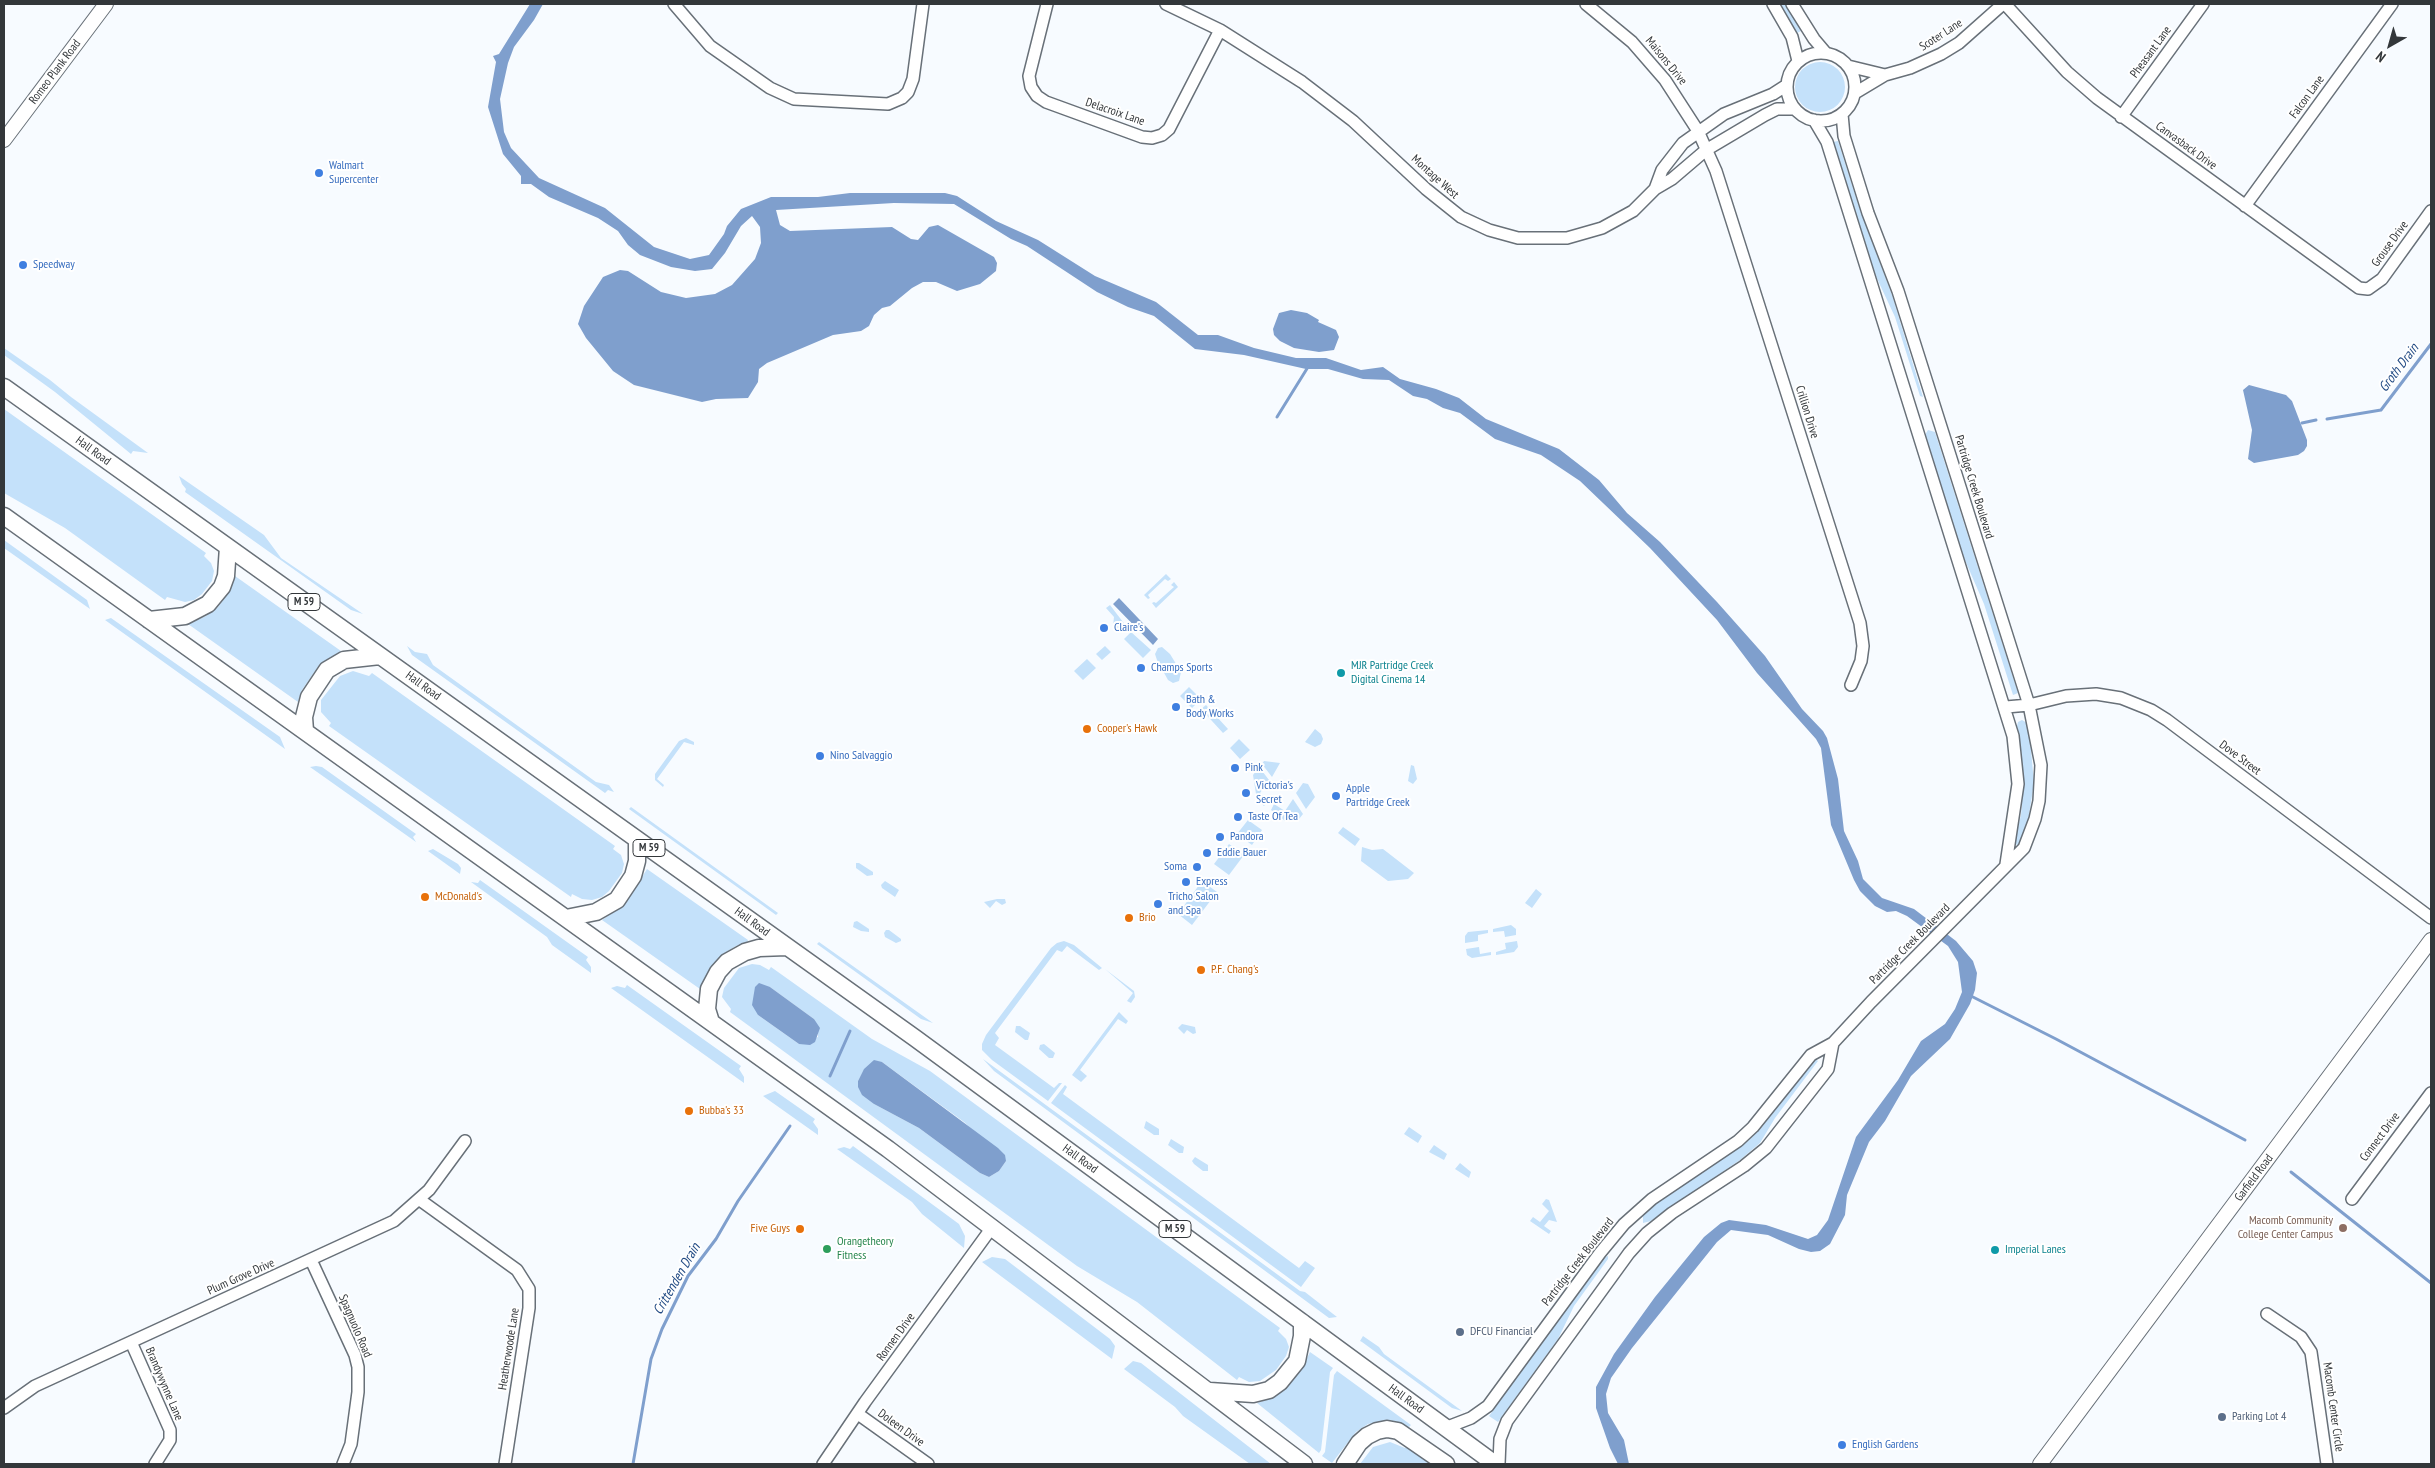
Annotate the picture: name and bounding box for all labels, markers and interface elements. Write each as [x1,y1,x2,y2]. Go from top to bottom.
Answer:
street label: Scoter Lane [1917,16,1965,54]
north arrow [2365,20,2415,70]
street label: Pheasant Lane [2127,23,2175,81]
street label: Maisons Drive [1642,34,1690,88]
street label: Romeo Plank Road [26,37,84,107]
text: N [2372,47,2389,66]
street label: Falcon Lane [2287,73,2327,121]
street label: Delacroix Lane [1084,95,1146,129]
street label: Canvasback Drive [2153,119,2219,173]
street label: Montage West [1408,152,1462,202]
place label: Walmart Supercenter [329,159,379,187]
marker: Walmart Supercenter [313,167,325,179]
street label: Grouse Drive [2369,218,2411,270]
place label: Speedway [33,258,75,272]
marker: Speedway [17,259,29,271]
water label: Groth Drain [2376,341,2422,395]
street label: Crillion Drive [1792,384,1822,440]
street label: Hall Road [73,433,113,469]
street label: Partridge Creek Boulevard [1951,433,1997,541]
road number: M 59 [288,594,320,610]
place label: Claire's [1114,621,1143,635]
marker: Claire's [1098,622,1110,634]
place label: MJR Partridge Creek Digital Cinema 14 [1351,659,1433,687]
place label: Champs Sports [1151,661,1213,675]
marker: Champs Sports [1135,662,1147,674]
marker: MJR Partridge Creek Digital Cinema 14 [1335,667,1347,679]
street label: Hall Road [403,668,443,704]
place label: Bath & Body Works [1186,693,1234,721]
marker: Bath & Body Works [1170,701,1182,713]
place label: Cooper's Hawk [1097,722,1157,736]
marker: Cooper's Hawk [1081,723,1093,735]
street label: Dove Street [2216,738,2264,778]
place label: Nino Salvaggio [830,749,892,763]
marker: Nino Salvaggio [814,750,826,762]
place label: Pink [1245,761,1263,775]
marker: Pink [1229,762,1241,774]
place label: Victoria's Secret [1256,779,1293,807]
place label: Apple Partridge Creek [1346,782,1410,810]
marker: Victoria's Secret [1240,787,1252,799]
marker: Apple Partridge Creek [1330,790,1342,802]
place label: Taste Of Tea [1248,810,1298,824]
marker: Taste Of Tea [1232,811,1244,823]
place label: Pandora [1230,830,1264,844]
marker: Pandora [1214,831,1226,843]
road number: M 59 [633,840,665,856]
place label: Eddie Bauer [1217,846,1267,860]
marker: Eddie Bauer [1201,847,1213,859]
place label: Soma [1164,860,1187,874]
marker: Soma [1191,861,1203,873]
place label: Express [1196,875,1228,889]
marker: Express [1180,876,1192,888]
place label: McDonald's [435,890,482,904]
place label: Tricho Salon and Spa [1168,890,1219,918]
marker: McDonald's [419,891,431,903]
marker: Tricho Salon and Spa [1152,898,1164,910]
street label: Partridge Creek Boulevard [1867,901,1953,987]
street label: Hall Road [732,904,772,940]
place label: Brio [1139,911,1156,925]
marker: Brio [1123,912,1135,924]
place label: P.F. Chang's [1211,963,1259,977]
marker: P.F. Chang's [1195,964,1207,976]
place label: Bubba's 33 [699,1104,744,1118]
marker: Bubba's 33 [683,1105,695,1117]
street label: Connect Drive [2357,1110,2403,1164]
street label: Hall Road [1060,1141,1100,1177]
street label: Garfield Road [2232,1152,2276,1204]
place label: Macomb Community College Center Campus [2238,1214,2333,1242]
street label: Partridge Creek Boulevard [1539,1215,1617,1309]
road number: M 59 [1159,1220,1191,1238]
place label: Five Guys [751,1222,790,1236]
marker: Macomb Community College Center Campus [2337,1222,2349,1234]
marker: Five Guys [794,1223,806,1235]
place label: Orangetheory Fitness [837,1235,894,1263]
water label: Crittenden Drain [650,1240,704,1318]
marker: Orangetheory Fitness [821,1243,833,1255]
place label: Imperial Lanes [2005,1243,2066,1257]
marker: Imperial Lanes [1989,1244,2001,1256]
street label: Plum Grove Drive [205,1256,277,1298]
street label: Spagnuolo Road [335,1292,375,1360]
street label: Heatherwoode Lane [495,1307,523,1391]
street label: Ronnen Drive [874,1310,918,1364]
place label: DFCU Financial [1470,1325,1533,1339]
marker: DFCU Financial [1454,1326,1466,1338]
street label: Brandywynne Lane [142,1345,186,1423]
street label: Macomb Center Circle [2320,1361,2346,1453]
street label: Hall Road [1386,1381,1426,1417]
street label: Doleen Drive [875,1406,927,1450]
place label: Parking Lot 4 [2232,1410,2286,1424]
marker: Parking Lot 4 [2216,1411,2228,1423]
place label: English Gardens [1852,1438,1918,1452]
marker: English Gardens [1836,1439,1848,1451]

